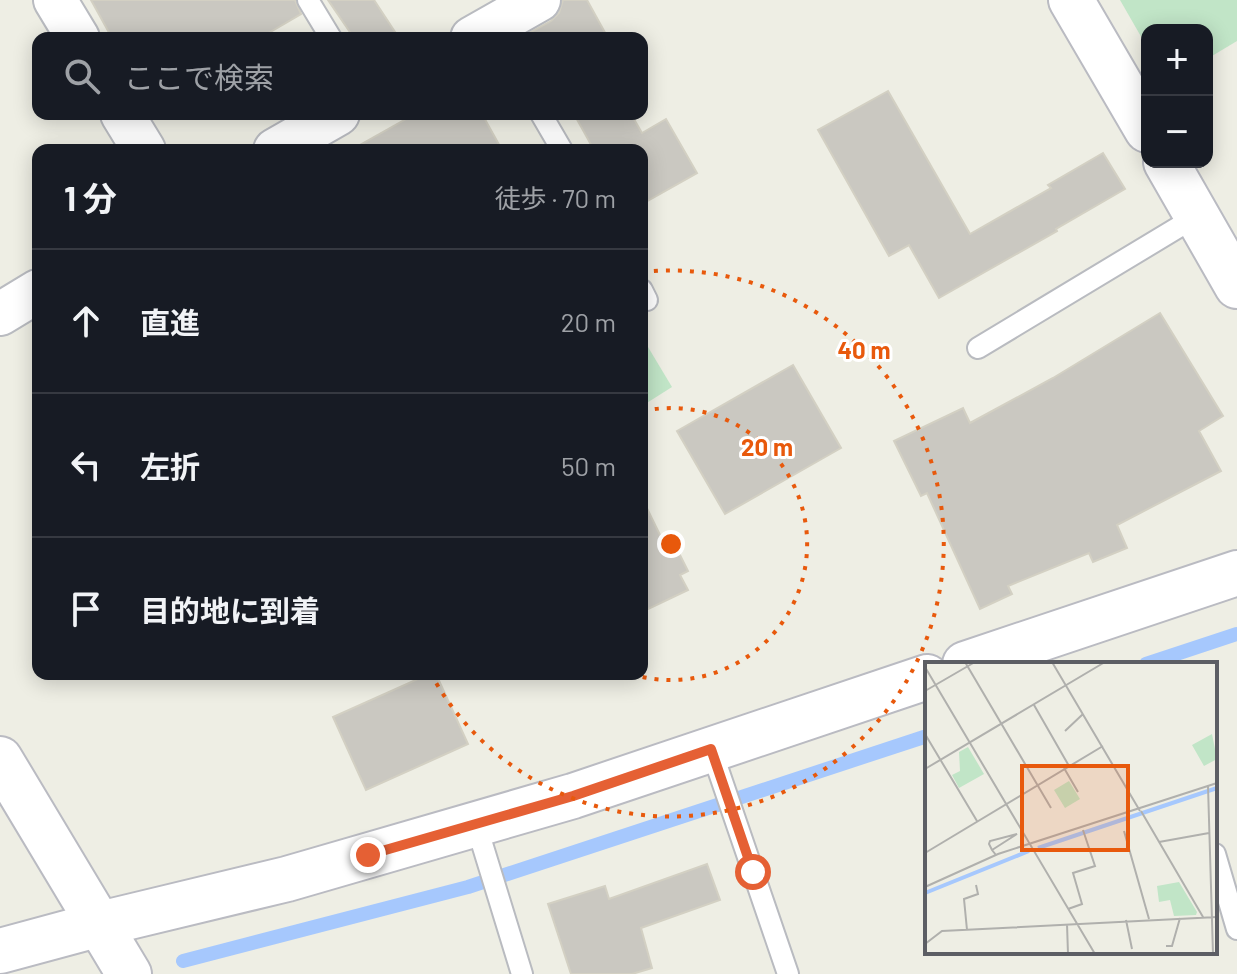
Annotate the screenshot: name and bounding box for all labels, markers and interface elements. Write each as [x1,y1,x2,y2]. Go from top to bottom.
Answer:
map controls [1141,24,1213,168]
button: + [1141,24,1213,96]
search box [32,32,648,120]
icon: search [60,54,104,98]
text: ここで検索 [124,59,274,95]
button: − [1141,96,1213,168]
text: 1 分 [64,177,117,218]
text: 徒歩 · 70 m [494,182,616,213]
icon: ahead [64,299,108,343]
text: 直進 [140,304,200,340]
text: 20 m [561,306,616,337]
text: 40 m [837,335,891,364]
text: 20 m [741,432,793,461]
icon: left [64,443,108,487]
text: 左折 [140,448,200,484]
text: 50 m [561,450,616,481]
centre of rings [657,530,685,558]
icon: arrive [64,587,108,631]
text: 目的地に到着 [140,592,320,628]
inset map [925,662,1217,954]
route end [350,837,386,873]
route start [735,854,771,890]

